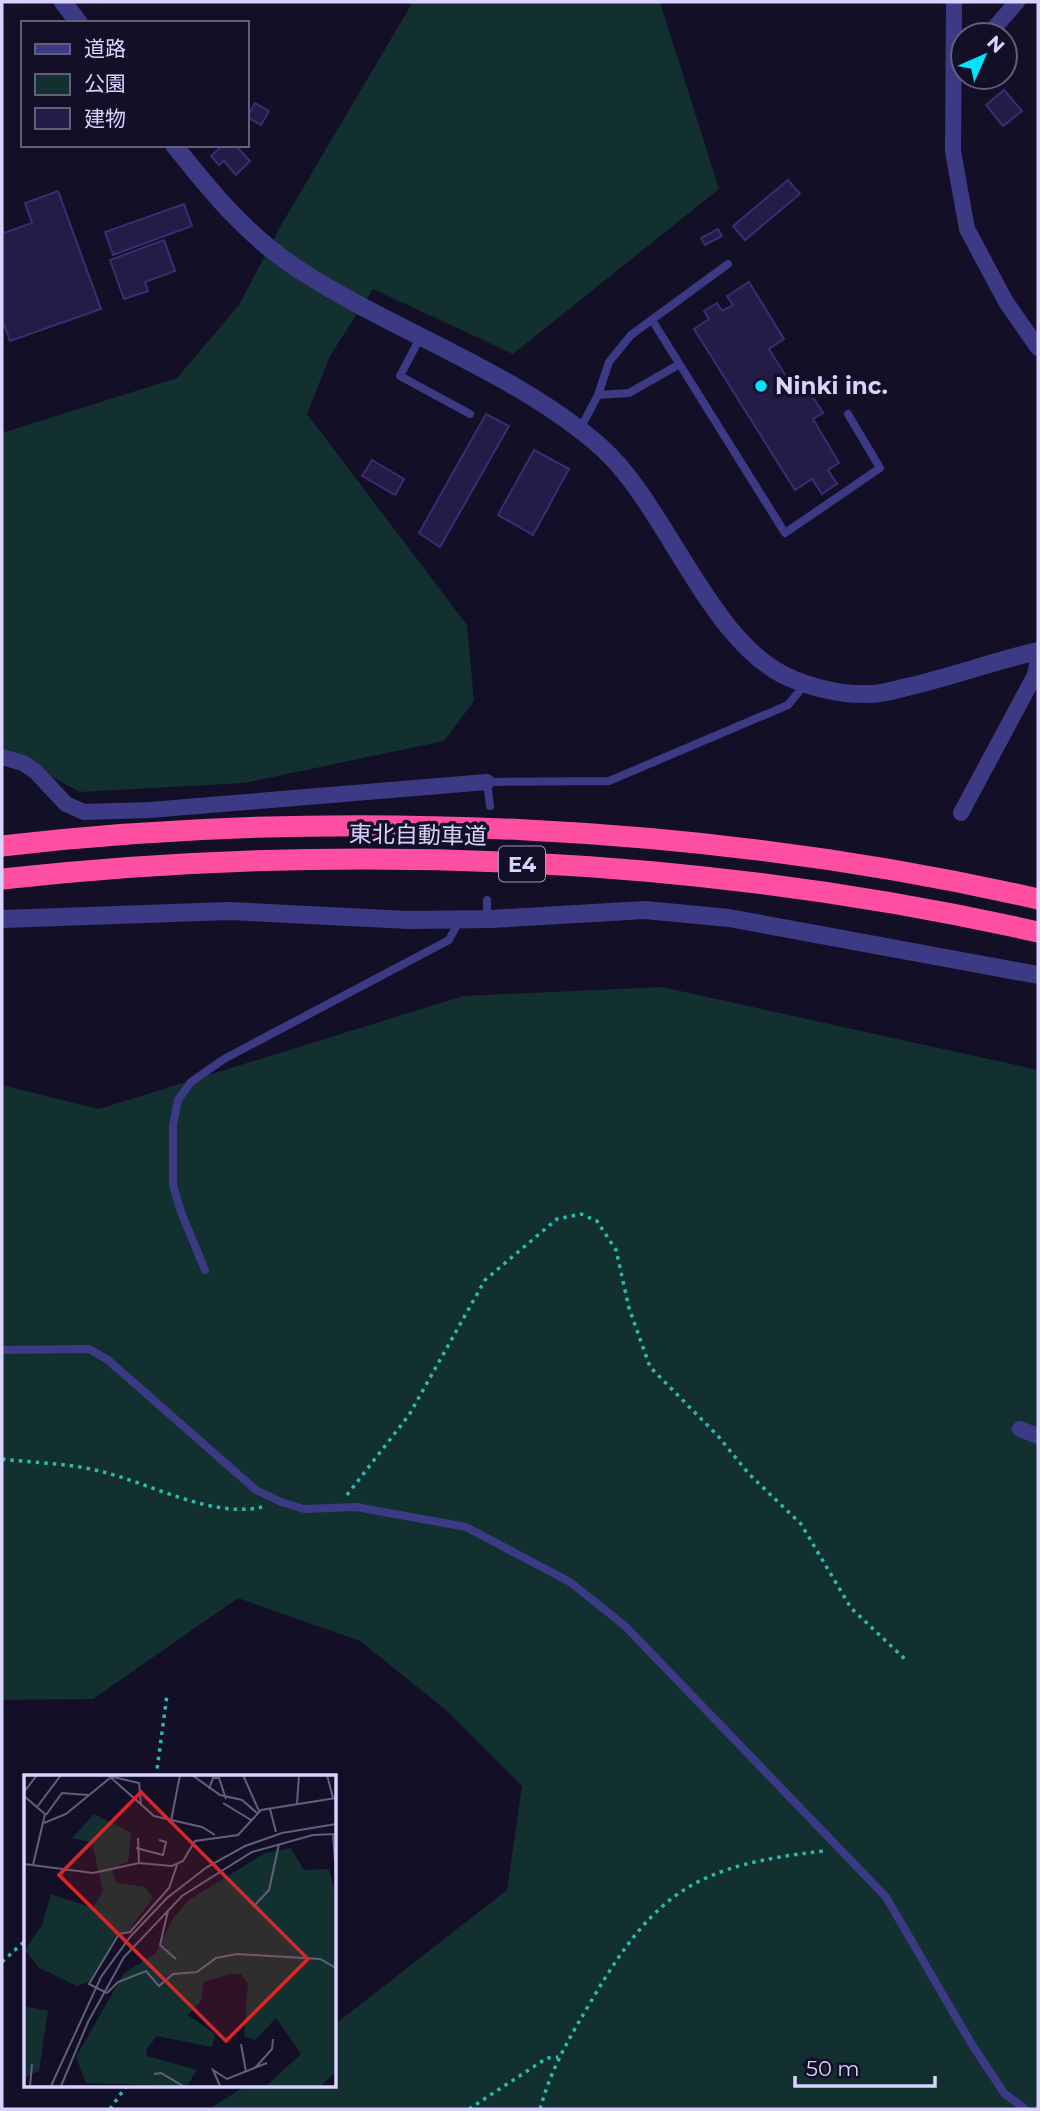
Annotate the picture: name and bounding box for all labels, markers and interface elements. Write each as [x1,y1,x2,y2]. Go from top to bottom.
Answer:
legend [21,21,248,147]
north arrow [949,21,1019,91]
text: N [982,31,1009,58]
text: 道路 [84,36,126,61]
text: 公園 [84,71,126,96]
text: 建物 [84,106,126,131]
place label: Ninki inc. [775,372,888,400]
marker: Ninki inc. [753,378,769,394]
street label: 東北自動車道 [349,820,487,850]
road number: E4 [499,846,545,882]
inset map [24,1775,336,2086]
scale bar [795,2044,935,2088]
text: 50 m [806,2056,860,2081]

